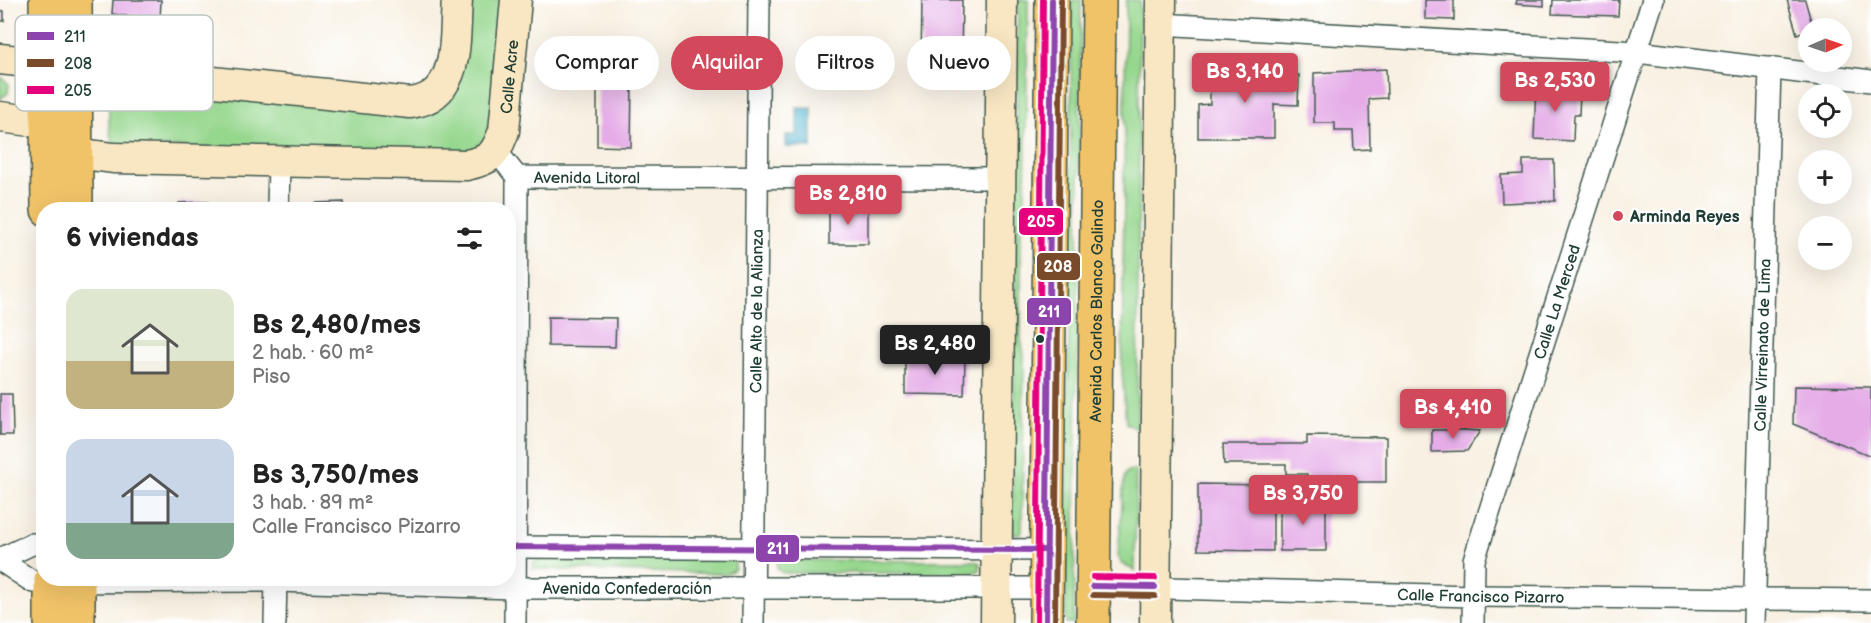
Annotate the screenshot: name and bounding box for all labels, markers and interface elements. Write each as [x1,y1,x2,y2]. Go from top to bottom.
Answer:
legend [15,15,213,111]
north arrow [1798,18,1852,72]
map controls [1798,18,1852,270]
text: 211 [64,28,86,47]
chip: Comprar [534,36,659,90]
chip: Alquilar [671,36,783,90]
chip: Filtros [795,36,895,90]
chip: Nuevo [907,36,1011,90]
street label: Calle Acre [498,38,523,115]
pin: Bs 3,140 [1183,53,1307,104]
text: 208 [64,55,92,74]
text: Bs 3,140 [1206,60,1284,84]
pin: Bs 2,530 [1493,62,1617,113]
text: Bs 2,530 [1514,69,1596,93]
text: 205 [64,82,92,101]
button: locate [1798,84,1852,138]
button: + [1798,150,1852,204]
street label: Avenida Litoral [534,169,640,188]
pin: Bs 2,810 [786,175,910,226]
text: Bs 2,810 [809,182,887,206]
street label: Avenida Carlos Blanco Galindo [1087,199,1108,423]
line badge: 205 [1018,207,1064,236]
place label: Arminda Reyes [1629,208,1740,227]
marker: Arminda Reyes [1611,209,1625,223]
text: 205 [1027,213,1055,232]
button: − [1798,216,1852,270]
icon: filters [453,222,486,255]
text: 6 viviendas [66,223,199,254]
street label: Calle Alto de la Alianza [747,229,768,393]
street label: Calle La Merced [1531,243,1585,362]
line badge: 208 [1036,252,1081,281]
text: 208 [1044,258,1072,277]
street label: Calle Virreinato de Lima [1752,258,1776,432]
line badge: 211 [1026,297,1072,326]
text: 211 [1038,303,1060,322]
text: Bs 2,480/mes [252,310,421,341]
icon: home [114,313,186,385]
pin: Bs 2,480 [873,325,997,376]
text: Bs 2,480 [894,332,976,356]
unlabelled marker [1034,333,1046,345]
text: 2 hab. · 60 m² [252,341,374,365]
text: Piso [252,365,291,389]
pin: Bs 4,410 [1391,389,1515,440]
text: Bs 4,410 [1414,396,1492,420]
text: Bs 3,750/mes [252,460,419,491]
icon: home [114,463,186,535]
pin: Bs 3,750 [1241,475,1365,526]
text: Bs 3,750 [1263,482,1343,506]
text: 3 hab. · 89 m² [252,491,373,515]
text: Calle Francisco Pizarro [252,515,461,539]
line badge: 211 [755,534,800,563]
text: 211 [767,540,789,559]
street label: Avenida Confederación [543,580,712,599]
street label: Calle Francisco Pizarro [1397,586,1565,608]

